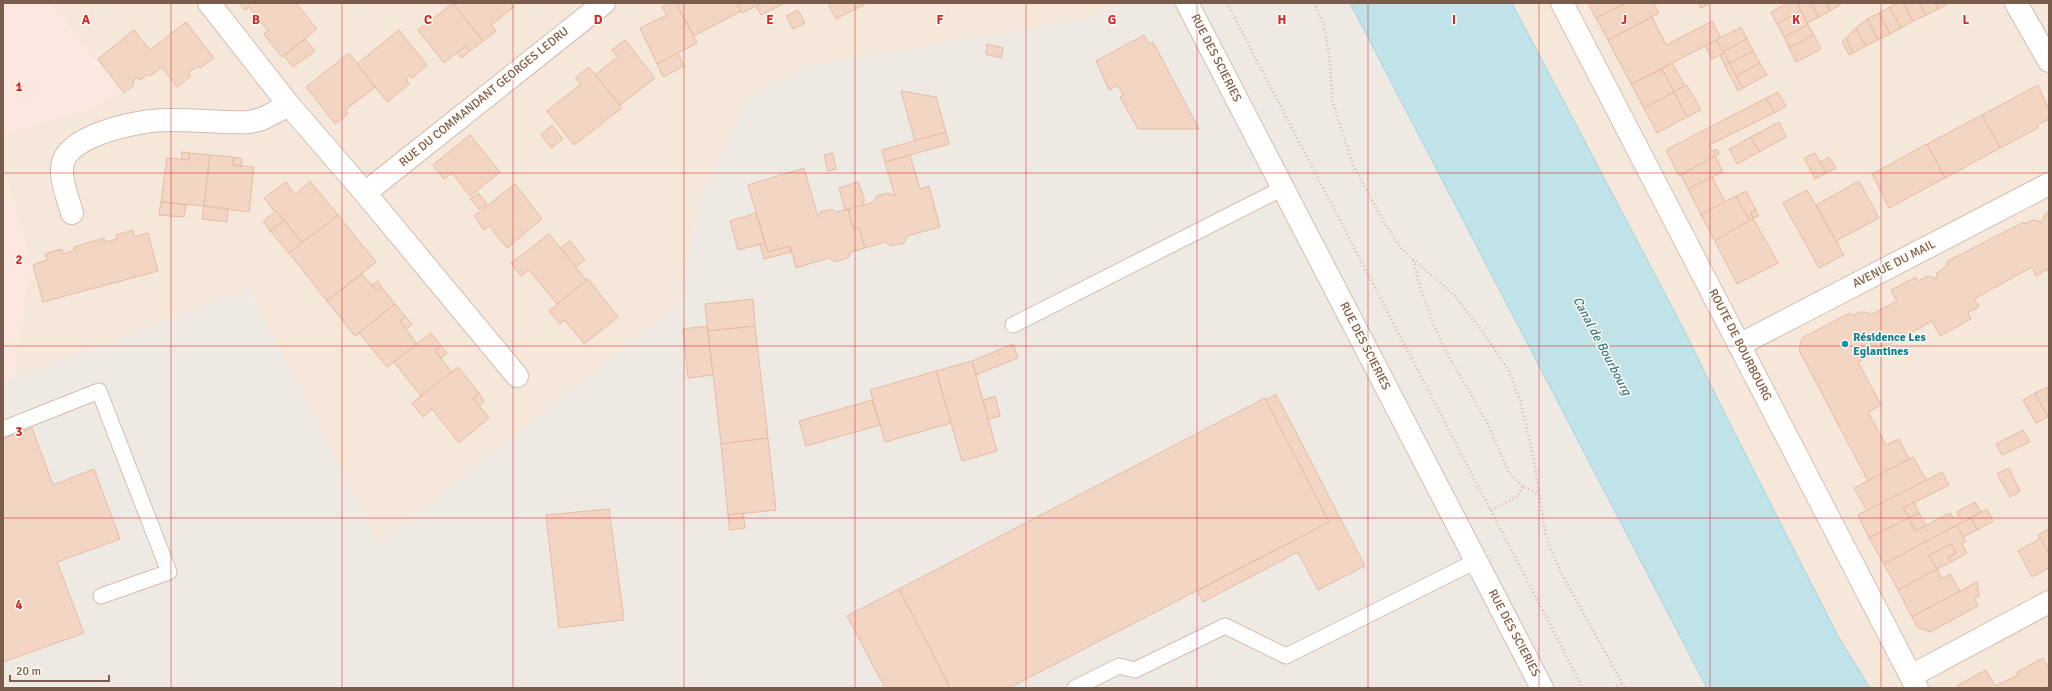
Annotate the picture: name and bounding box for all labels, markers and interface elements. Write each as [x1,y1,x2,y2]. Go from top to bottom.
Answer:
street label: RUE DES SCIERIES [1187,11,1245,105]
text: A [82,12,91,28]
text: B [252,12,260,28]
text: C [424,12,432,28]
text: D [594,12,603,28]
text: E [766,12,774,28]
text: F [937,12,944,28]
text: G [1108,12,1116,28]
text: H [1278,12,1286,28]
text: I [1452,12,1456,28]
text: J [1621,12,1627,28]
text: K [1792,12,1800,28]
text: L [1963,12,1970,28]
street label: RUE DU COMMANDANT GEORGES LEDRU [396,24,572,170]
text: 1 [15,79,23,95]
street label: AVENUE DU MAIL [1850,237,1938,291]
text: 2 [15,252,23,268]
street label: ROUTE DE BOURBOURG [1705,287,1775,403]
water label: Canal de Bourbourg [1569,294,1635,399]
street label: RUE DES SCIERIES [1336,299,1394,393]
place label: Résidence Les Eglantines [1853,330,1926,359]
marker: Résidence Les Eglantines [1840,339,1850,349]
text: 3 [15,424,23,440]
street label: RUE DES SCIERIES [1485,587,1543,680]
text: 4 [15,597,23,613]
scale bar [10,657,109,683]
text: 20 m [16,664,41,679]

